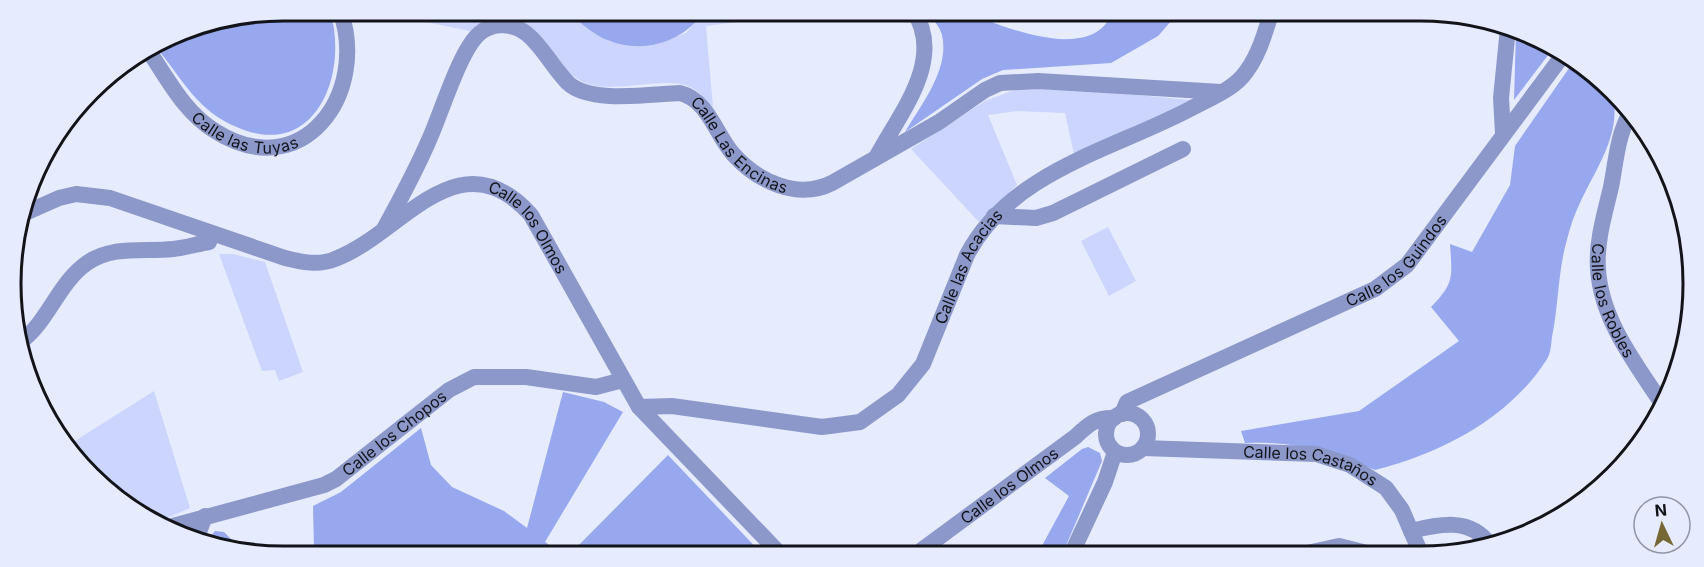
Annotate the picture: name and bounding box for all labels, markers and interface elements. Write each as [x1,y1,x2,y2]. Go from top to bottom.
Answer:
street label: Calle Las Encinas [687,92,790,197]
street label: Calle las Tuyas [187,107,301,158]
street label: Calle los Olmos [486,177,572,277]
street label: Calle las Acacias [930,205,1006,327]
street label: Calle los Guindos [1343,211,1451,311]
street label: Calle los Robles [1588,242,1639,361]
street label: Calle los Chopos [338,386,450,480]
street label: Calle los Castaños [1243,441,1381,490]
street label: Calle los Olmos [956,443,1062,528]
north arrow [1632,495,1692,555]
text: N [1654,500,1668,521]

